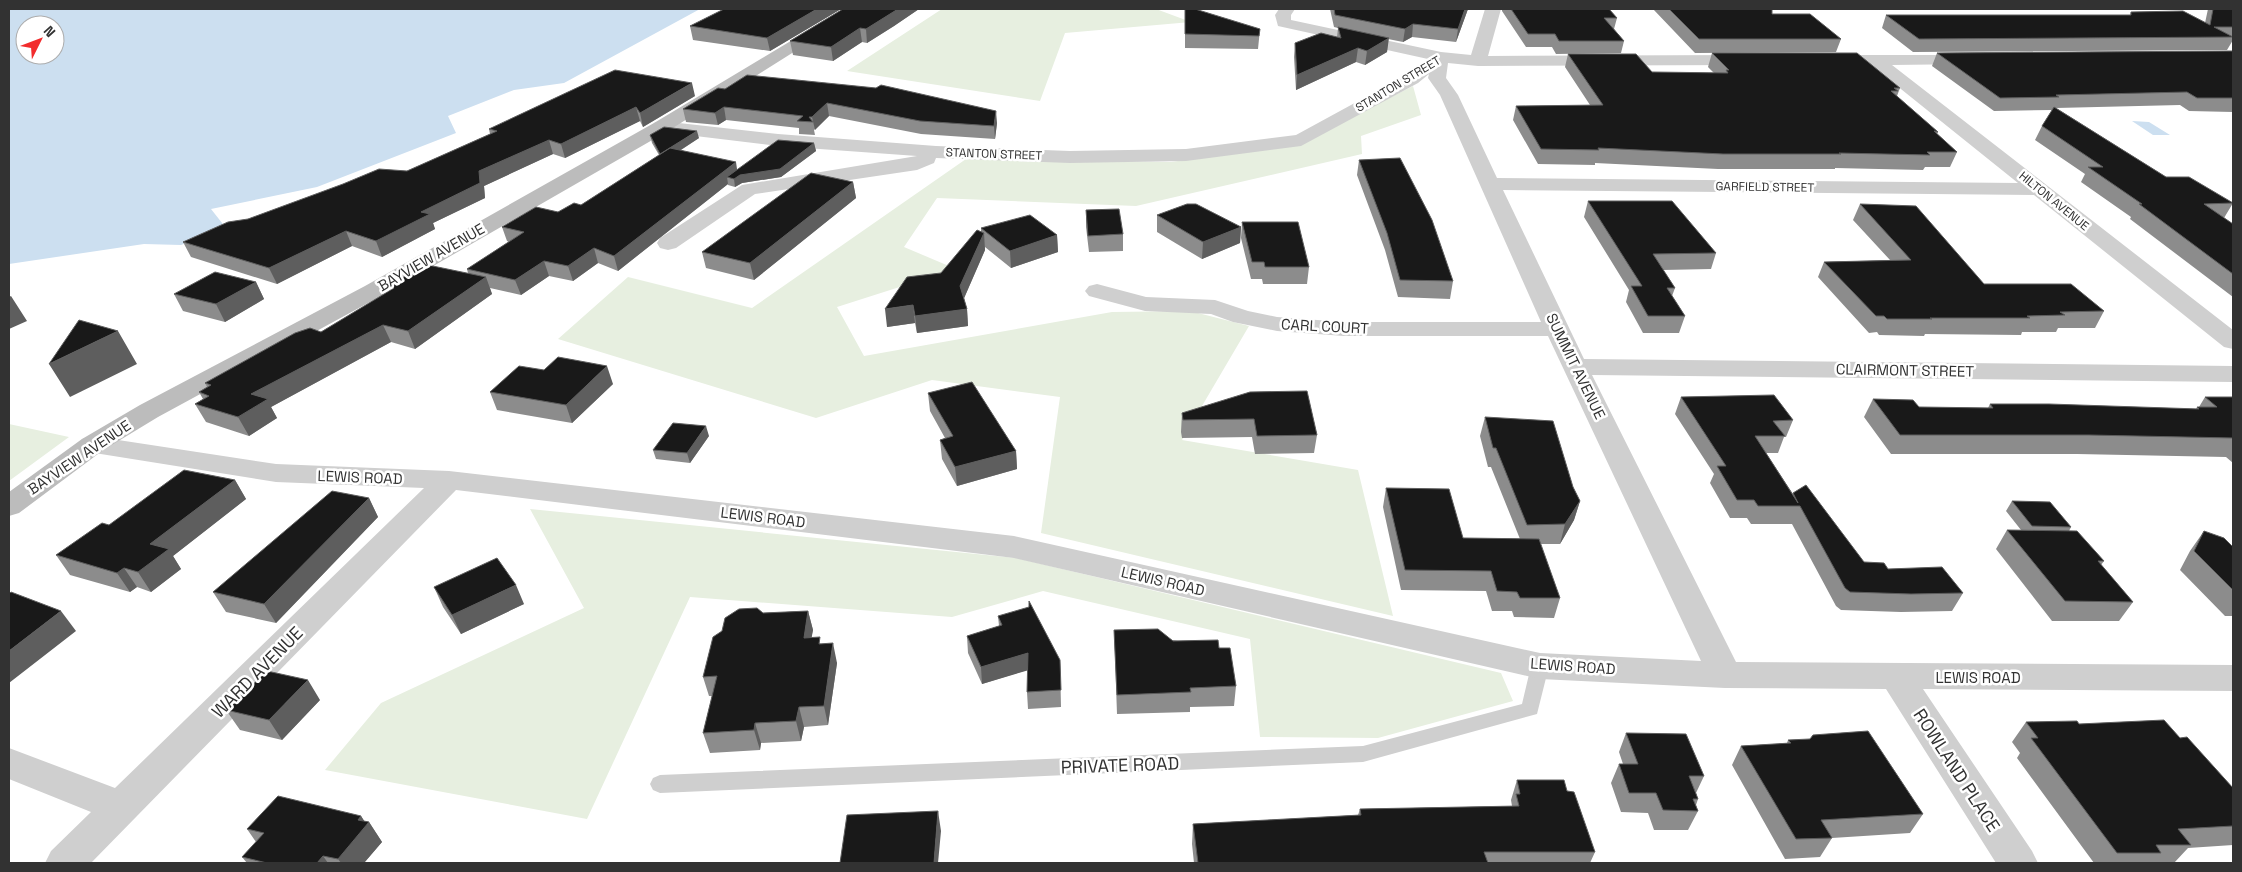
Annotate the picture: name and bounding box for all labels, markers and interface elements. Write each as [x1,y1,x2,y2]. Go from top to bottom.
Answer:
north arrow [15,15,65,65]
text: N [40,22,59,41]
street label: STANTON STREET [1352,52,1444,116]
street label: STANTON STREET [945,144,1043,164]
street label: HILTON AVENUE [2016,168,2093,234]
street label: GARFIELD STREET [1715,178,1815,196]
street label: BAYVIEW AVENUE [374,219,488,295]
street label: SUMMIT AVENUE [1542,310,1610,422]
street label: CARL COURT [1281,314,1370,338]
street label: CLAIRMONT STREET [1836,359,1975,381]
street label: BAYVIEW AVENUE [24,416,134,498]
street label: LEWIS ROAD [317,466,403,488]
street label: LEWIS ROAD [720,502,806,532]
street label: LEWIS ROAD [1119,562,1207,600]
street label: WARD AVENUE [206,621,308,723]
street label: LEWIS ROAD [1530,654,1616,678]
street label: LEWIS ROAD [1935,668,2021,687]
street label: ROWLAND PLACE [1909,704,2005,836]
street label: PRIVATE ROAD [1060,751,1180,779]

